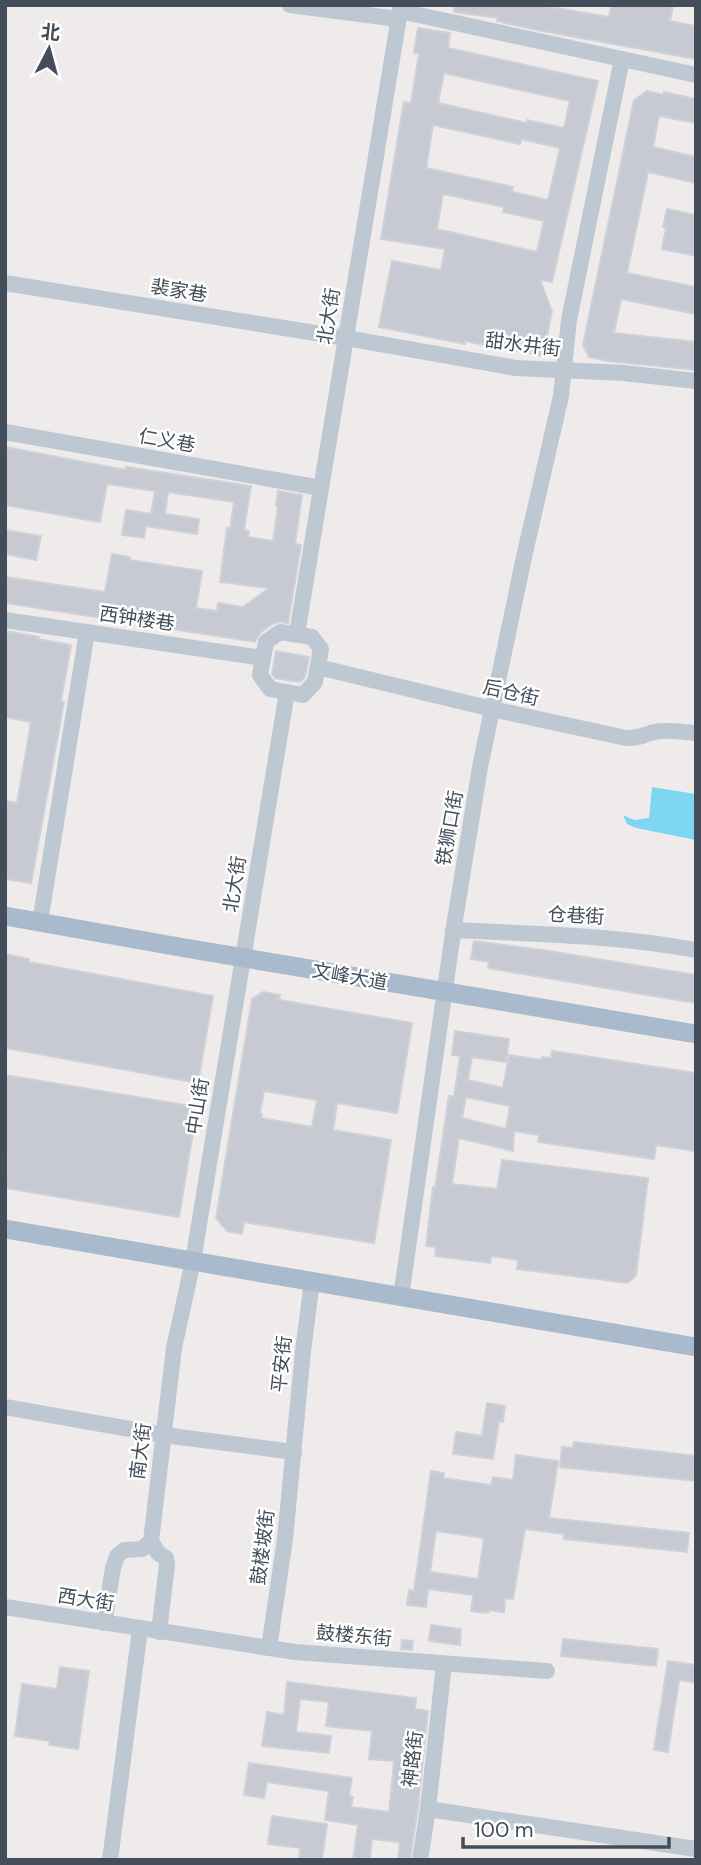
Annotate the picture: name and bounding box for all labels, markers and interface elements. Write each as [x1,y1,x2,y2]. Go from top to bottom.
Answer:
north arrow [14,14,84,84]
text: 北 [40,19,61,46]
street label: 裴家巷 [149,274,209,307]
street label: 北大街 [312,286,345,346]
street label: 甜水井街 [484,327,562,362]
street label: 仁义巷 [137,423,197,458]
street label: 西钟楼巷 [98,601,176,636]
street label: 后仓街 [480,674,541,711]
street label: 铁狮口街 [431,788,468,868]
street label: 北大街 [218,854,251,914]
street label: 仓巷街 [547,902,605,929]
street label: 文峰大道 [310,958,390,995]
street label: 中山街 [181,1076,214,1136]
street label: 平安街 [266,1334,297,1394]
street label: 南大街 [125,1421,156,1481]
street label: 鼓楼坡街 [245,1508,280,1586]
street label: 西大街 [56,1583,116,1616]
street label: 鼓楼东街 [315,1620,393,1651]
street label: 神路街 [397,1729,428,1789]
scale bar [463,1806,670,1850]
text: 100 m [474,1816,534,1844]

